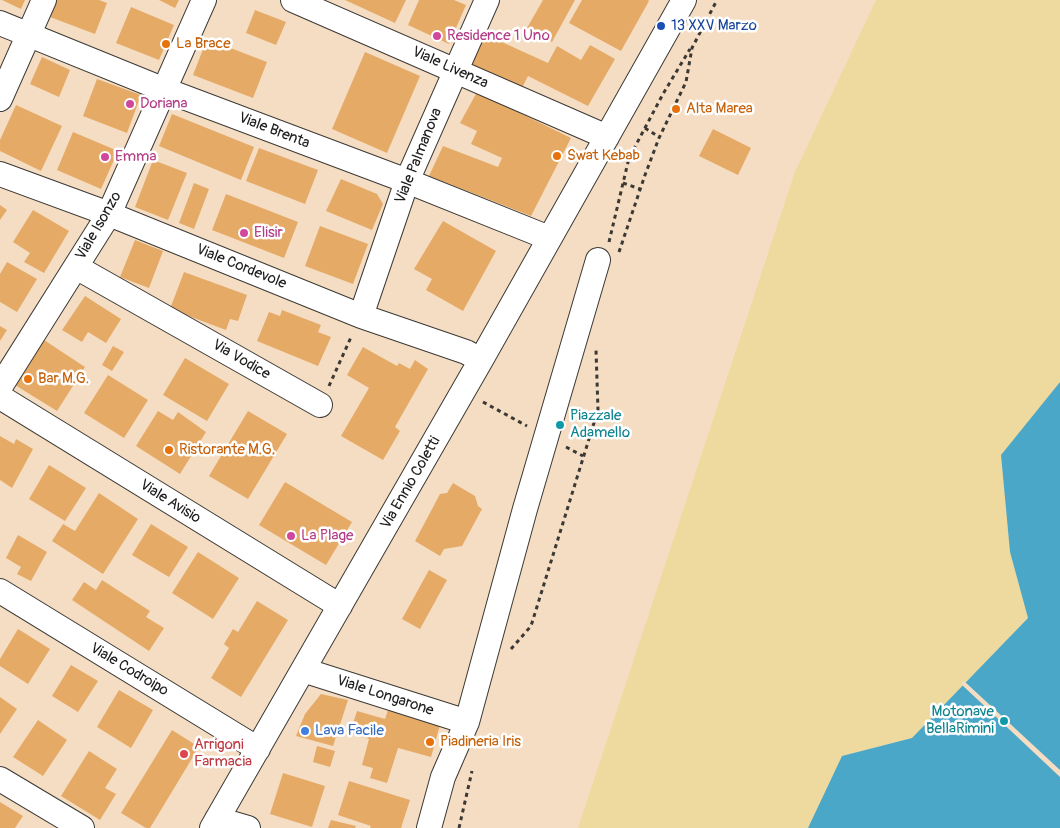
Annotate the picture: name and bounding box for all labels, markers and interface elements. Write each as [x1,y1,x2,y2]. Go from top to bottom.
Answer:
place label: 13 XXV Marzo [671,17,757,35]
marker: 13 XXV Marzo [655,20,667,32]
place label: Residence 1 Uno [447,27,550,45]
marker: Residence 1 Uno [431,30,443,42]
place label: La Brace [176,35,231,53]
marker: La Brace [160,38,172,50]
street label: Viale Livenza [409,43,491,93]
place label: Doriana [140,95,187,113]
marker: Doriana [124,98,136,110]
place label: Alta Marea [686,100,753,118]
marker: Alta Marea [670,103,682,115]
street label: Viale Palmanova [392,106,446,206]
street label: Viale Brenta [236,109,312,153]
place label: Swat Kebab [567,147,640,165]
place label: Emma [115,148,156,166]
marker: Swat Kebab [551,150,563,162]
marker: Emma [99,151,111,163]
street label: Viale Isonzo [72,189,126,263]
place label: Elisir [254,224,283,242]
marker: Elisir [238,227,250,239]
street label: Viale Cordevole [193,241,289,293]
street label: Via Vodice [209,336,273,384]
place label: Bar M.G. [38,370,89,388]
marker: Bar M.G. [22,373,34,385]
place label: Piazzale Adamello [570,407,630,442]
marker: Piazzale Adamello [554,419,566,431]
street label: Via Ennio Coletti [377,434,445,532]
place label: Ristorante M.G. [179,441,275,459]
marker: Ristorante M.G. [163,444,175,456]
street label: Viale Avisio [136,476,204,528]
place label: La Plage [301,527,353,545]
marker: La Plage [285,530,297,542]
street label: Viale Codroipo [86,640,172,700]
street label: Viale Longarone [334,672,436,720]
place label: Motonave BellaRimini [926,703,994,738]
marker: Motonave BellaRimini [998,715,1010,727]
place label: Lava Facile [315,722,384,740]
marker: Lava Facile [299,725,311,737]
place label: Piadineria Iris [440,733,521,751]
place label: Arrigoni Farmacia [194,736,252,771]
marker: Piadineria Iris [424,736,436,748]
marker: Arrigoni Farmacia [178,748,190,760]

